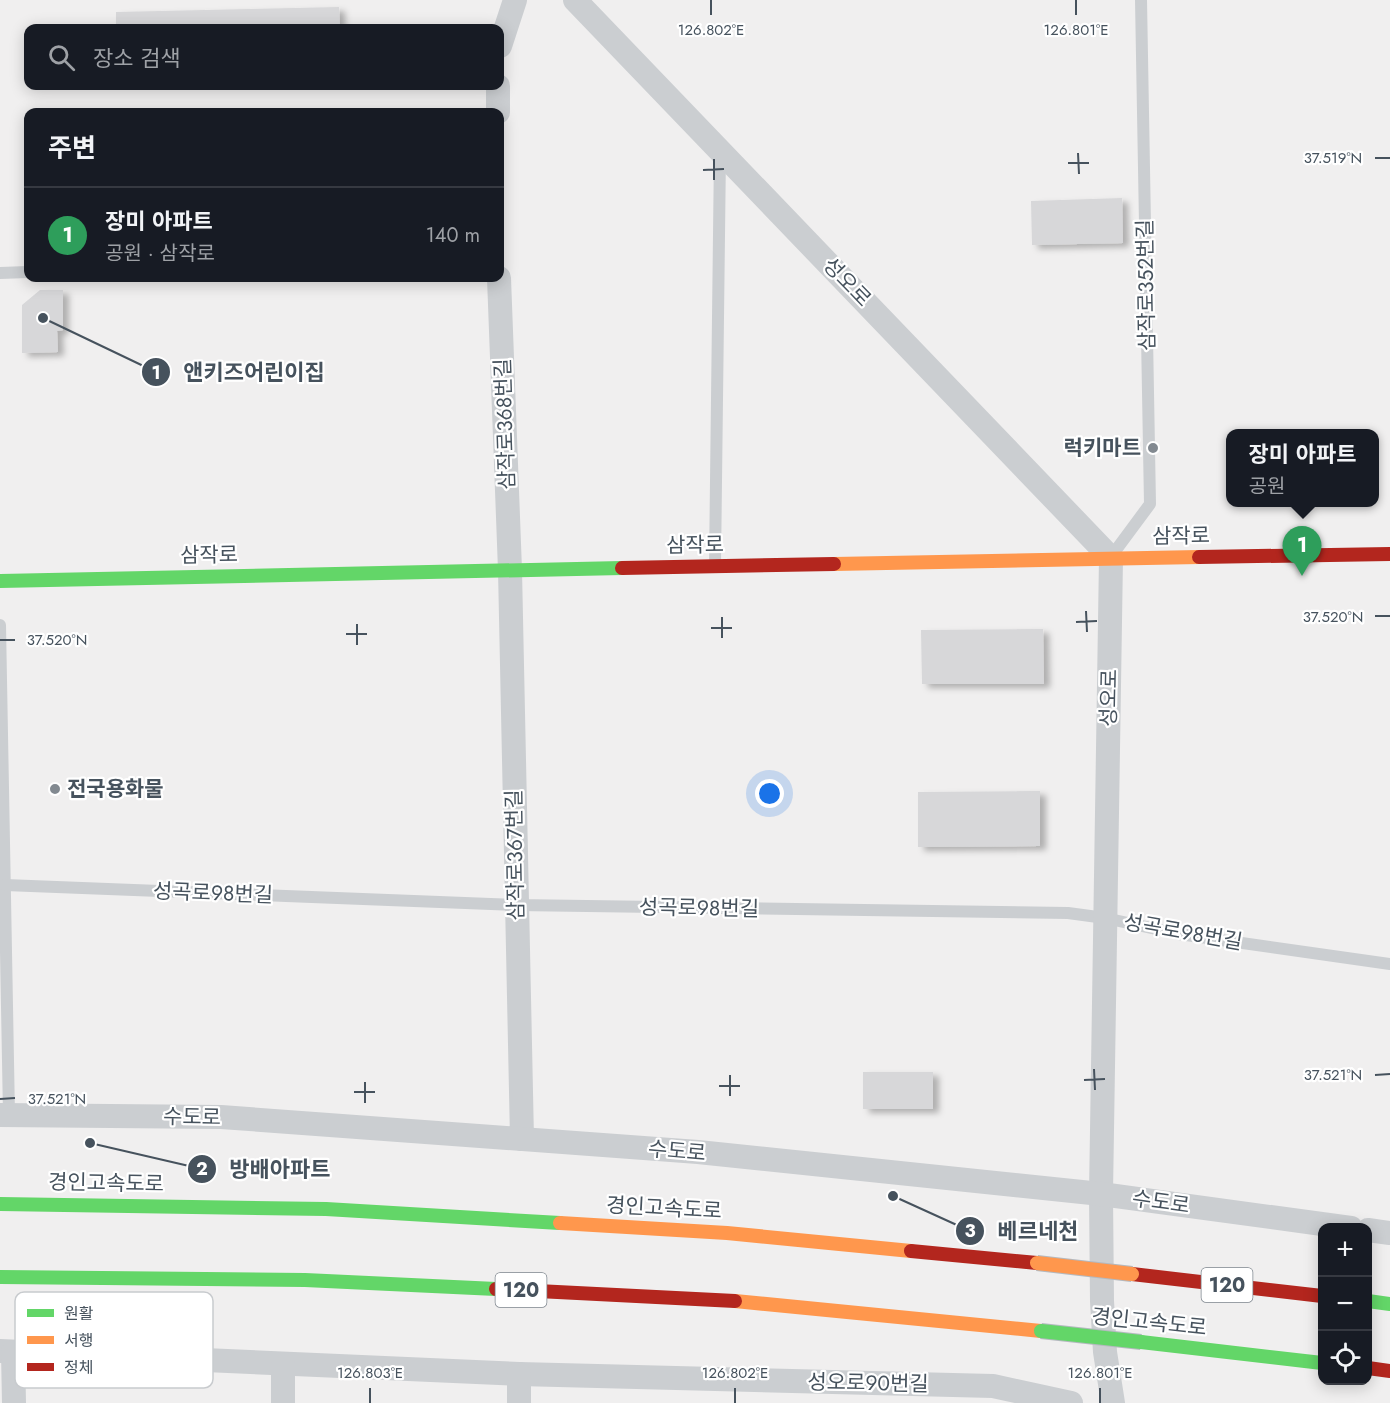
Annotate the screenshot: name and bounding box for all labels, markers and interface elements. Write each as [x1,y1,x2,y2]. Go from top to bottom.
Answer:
text: 126.802°E [678,19,744,41]
text: 126.801°E [1044,19,1108,41]
search box [24,24,504,90]
icon: search [45,41,78,74]
text: 장소 검색 [93,42,181,74]
text: 주변 [48,129,96,167]
text: 37.519°N [1304,147,1362,169]
text: 장미 아파트 [105,205,213,237]
street label: 삼작로352번길 [1130,219,1162,351]
text: 1 [62,221,73,250]
text: 140 m [426,221,480,250]
text: 공원 · 삼작로 [105,239,215,268]
street label: 성오로 [816,251,878,313]
callout: 앤키즈어린이집 [141,352,336,392]
text: 앤키즈어린이집 [183,356,325,388]
street label: 삼작로368번길 [488,358,522,490]
text: 1 [151,360,161,386]
popup [1226,429,1379,507]
place label: 럭키마트 [1064,433,1141,463]
text: 장미 아파트 [1249,438,1356,470]
marker: 럭키마트 [1146,441,1160,455]
text: 공원 [1249,472,1285,501]
street label: 삼작로 [1152,520,1210,552]
pin: 1 [1282,526,1322,576]
street label: 삼작로 [666,529,724,561]
street label: 삼작로 [180,539,238,571]
text: 37.520°N [1303,606,1363,628]
text: 37.520°N [27,629,87,651]
street label: 성오로 [1093,669,1125,727]
place label: 전국용화물 [67,774,164,804]
your location [755,779,784,808]
marker: 전국용화물 [48,782,62,796]
street label: 삼작로367번길 [499,789,531,921]
street label: 성곡로98번길 [152,876,274,910]
street label: 성곡로98번길 [639,892,759,924]
street label: 성곡로98번길 [1121,907,1245,957]
text: 37.521°N [1304,1064,1362,1086]
text: 37.521°N [28,1088,86,1110]
street label: 수도로 [163,1101,221,1133]
street label: 수도로 [647,1134,707,1168]
callout: 방배아파트 [187,1149,343,1189]
text: 방배아파트 [229,1153,331,1185]
text: 2 [196,1156,208,1182]
street label: 경인고속도로 [48,1167,164,1199]
street label: 수도로 [1130,1183,1192,1221]
street label: 경인고속도로 [605,1190,723,1226]
callout: 베르네천 [955,1211,1090,1251]
text: 베르네천 [998,1215,1078,1247]
text: 3 [964,1218,976,1244]
map controls [1318,1223,1372,1385]
button: + [1318,1223,1372,1277]
road number: 120 [1202,1268,1252,1302]
road number: 120 [496,1273,546,1307]
button: − [1318,1277,1372,1331]
legend [15,1292,213,1388]
street label: 경인고속도로 [1090,1301,1208,1343]
text: 원활 [64,1302,94,1325]
text: 서행 [64,1329,93,1352]
button: locate [1318,1331,1372,1385]
text: 정체 [64,1356,93,1379]
text: 126.803°E [337,1362,403,1384]
text: 126.802°E [702,1362,768,1384]
text: 126.801°E [1068,1362,1132,1384]
street label: 성오로90번길 [807,1367,929,1399]

